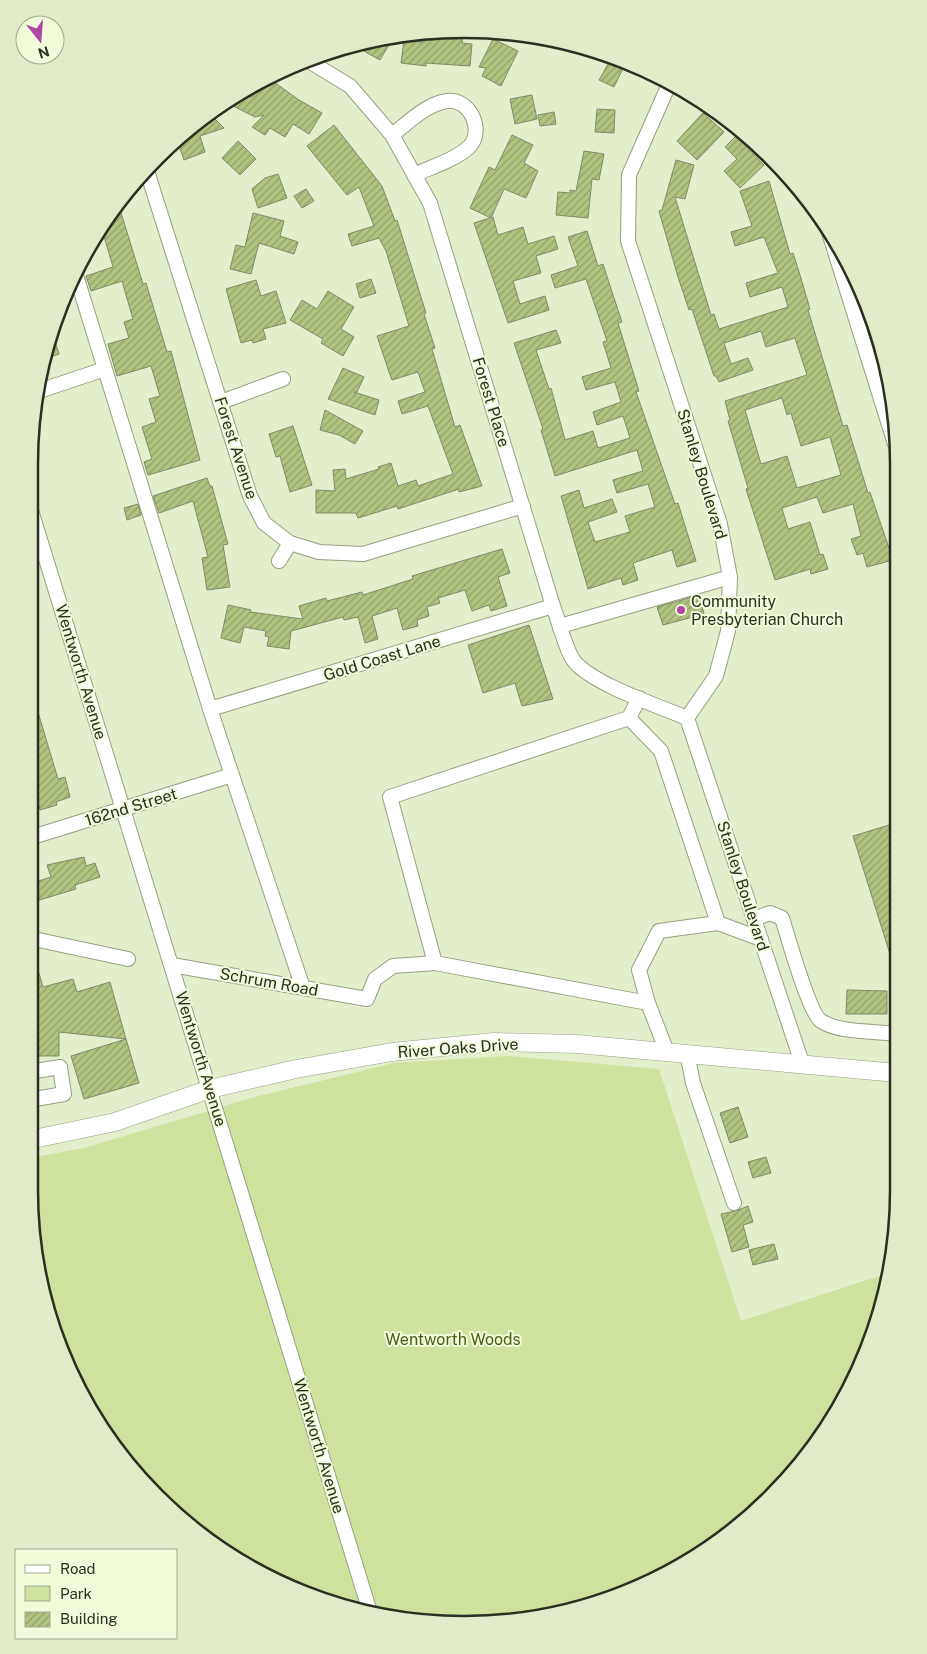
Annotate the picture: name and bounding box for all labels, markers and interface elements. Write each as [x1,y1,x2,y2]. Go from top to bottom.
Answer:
north arrow [15,15,65,65]
text: N [36,43,51,62]
street label: Forest Place [468,355,514,449]
street label: Forest Avenue [211,394,261,502]
street label: Stanley Boulevard [673,406,731,542]
place label: Community Presbyterian Church [691,592,843,629]
street label: Wentworth Avenue [51,602,111,742]
marker: Community Presbyterian Church [675,604,687,616]
street label: Gold Coast Lane [321,631,443,685]
street label: 162nd Street [83,784,179,830]
street label: Stanley Boulevard [713,819,773,953]
street label: Schrum Road [218,964,320,1000]
street label: Wentworth Avenue [171,989,231,1129]
street label: River Oaks Drive [397,1034,519,1062]
park label: Wentworth Woods [385,1330,521,1349]
street label: Wentworth Avenue [289,1376,349,1516]
legend [15,1549,178,1639]
text: Road [60,1560,96,1577]
text: Park [60,1585,92,1602]
text: Building [60,1610,118,1627]

